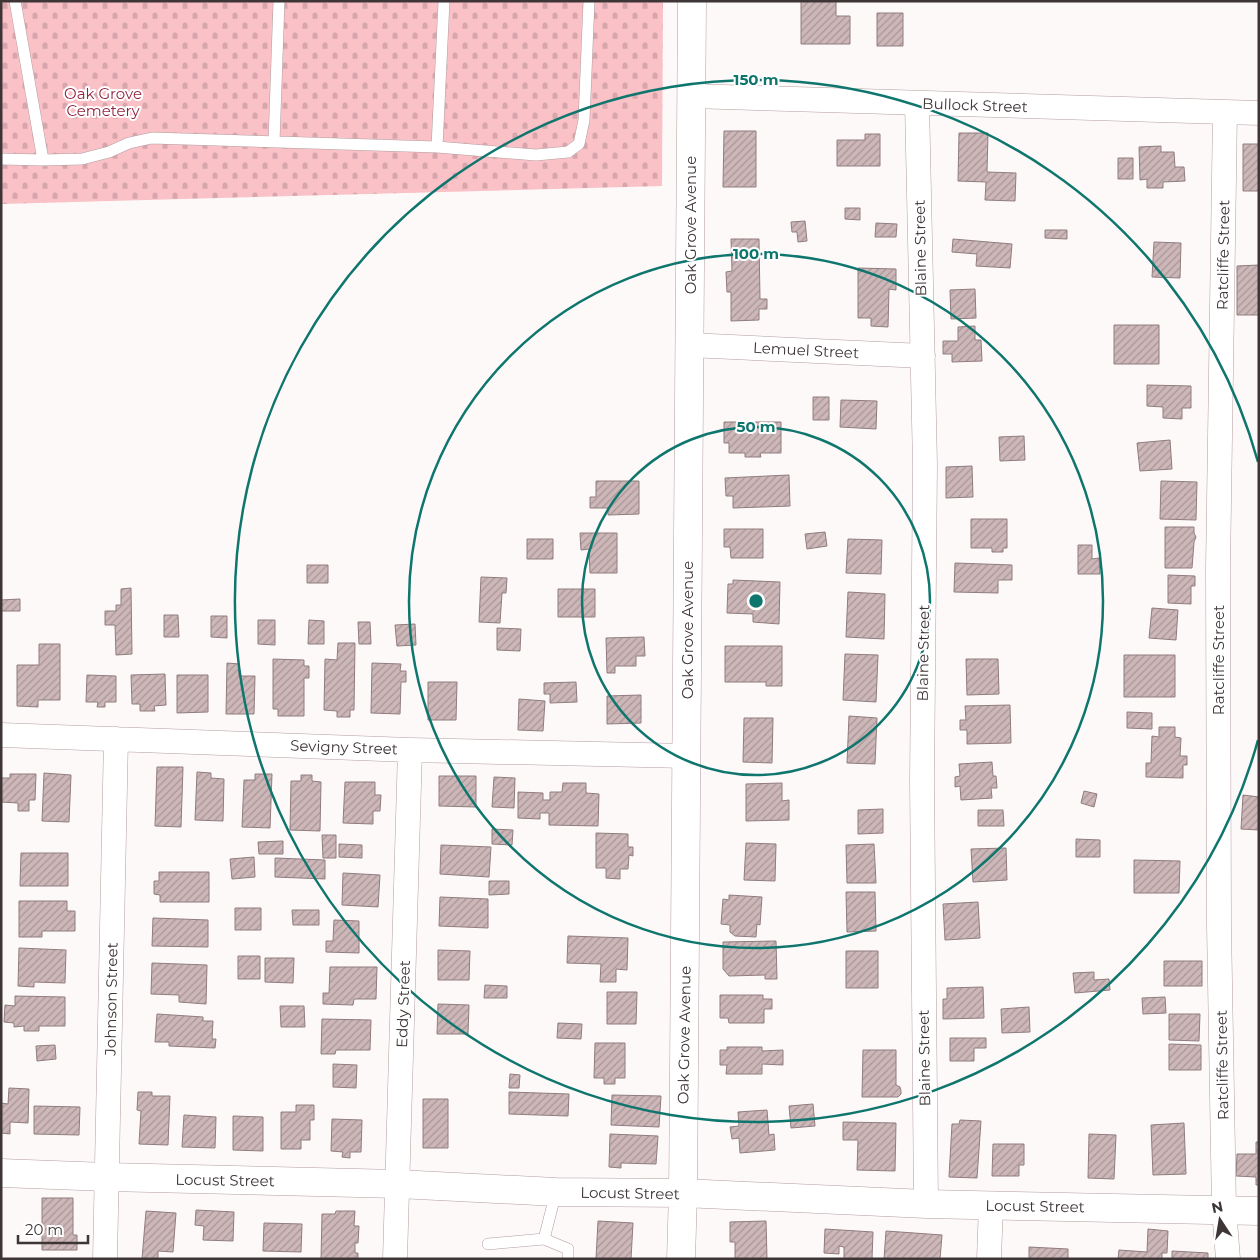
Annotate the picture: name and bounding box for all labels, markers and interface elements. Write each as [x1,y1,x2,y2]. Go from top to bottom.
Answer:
text: 150 m [734,70,778,89]
park label: Oak Grove Cemetery [64,84,142,120]
street label: Bullock Street [922,94,1028,116]
street label: Oak Grove Avenue [681,156,700,294]
street label: Blaine Street [910,199,930,297]
street label: Ratcliffe Street [1213,200,1233,310]
text: 100 m [733,244,779,263]
street label: Lemuel Street [752,338,860,362]
text: 50 m [736,417,776,436]
street label: Oak Grove Avenue [678,561,697,699]
centre of rings [747,592,765,610]
street label: Blaine Street [913,604,933,702]
street label: Ratcliffe Street [1209,605,1228,715]
street label: Sevigny Street [290,736,398,758]
street label: Johnson Street [100,942,121,1057]
street label: Eddy Street [392,960,414,1048]
street label: Oak Grove Avenue [673,966,695,1104]
street label: Blaine Street [914,1009,934,1107]
street label: Ratcliffe Street [1212,1010,1232,1120]
street label: Locust Street [175,1170,275,1190]
street label: Locust Street [580,1183,680,1203]
north arrow [1195,1195,1245,1245]
street label: Locust Street [985,1196,1085,1216]
text: N [1210,1197,1225,1217]
scale bar [18,1212,88,1244]
text: 20 m [25,1220,63,1239]

